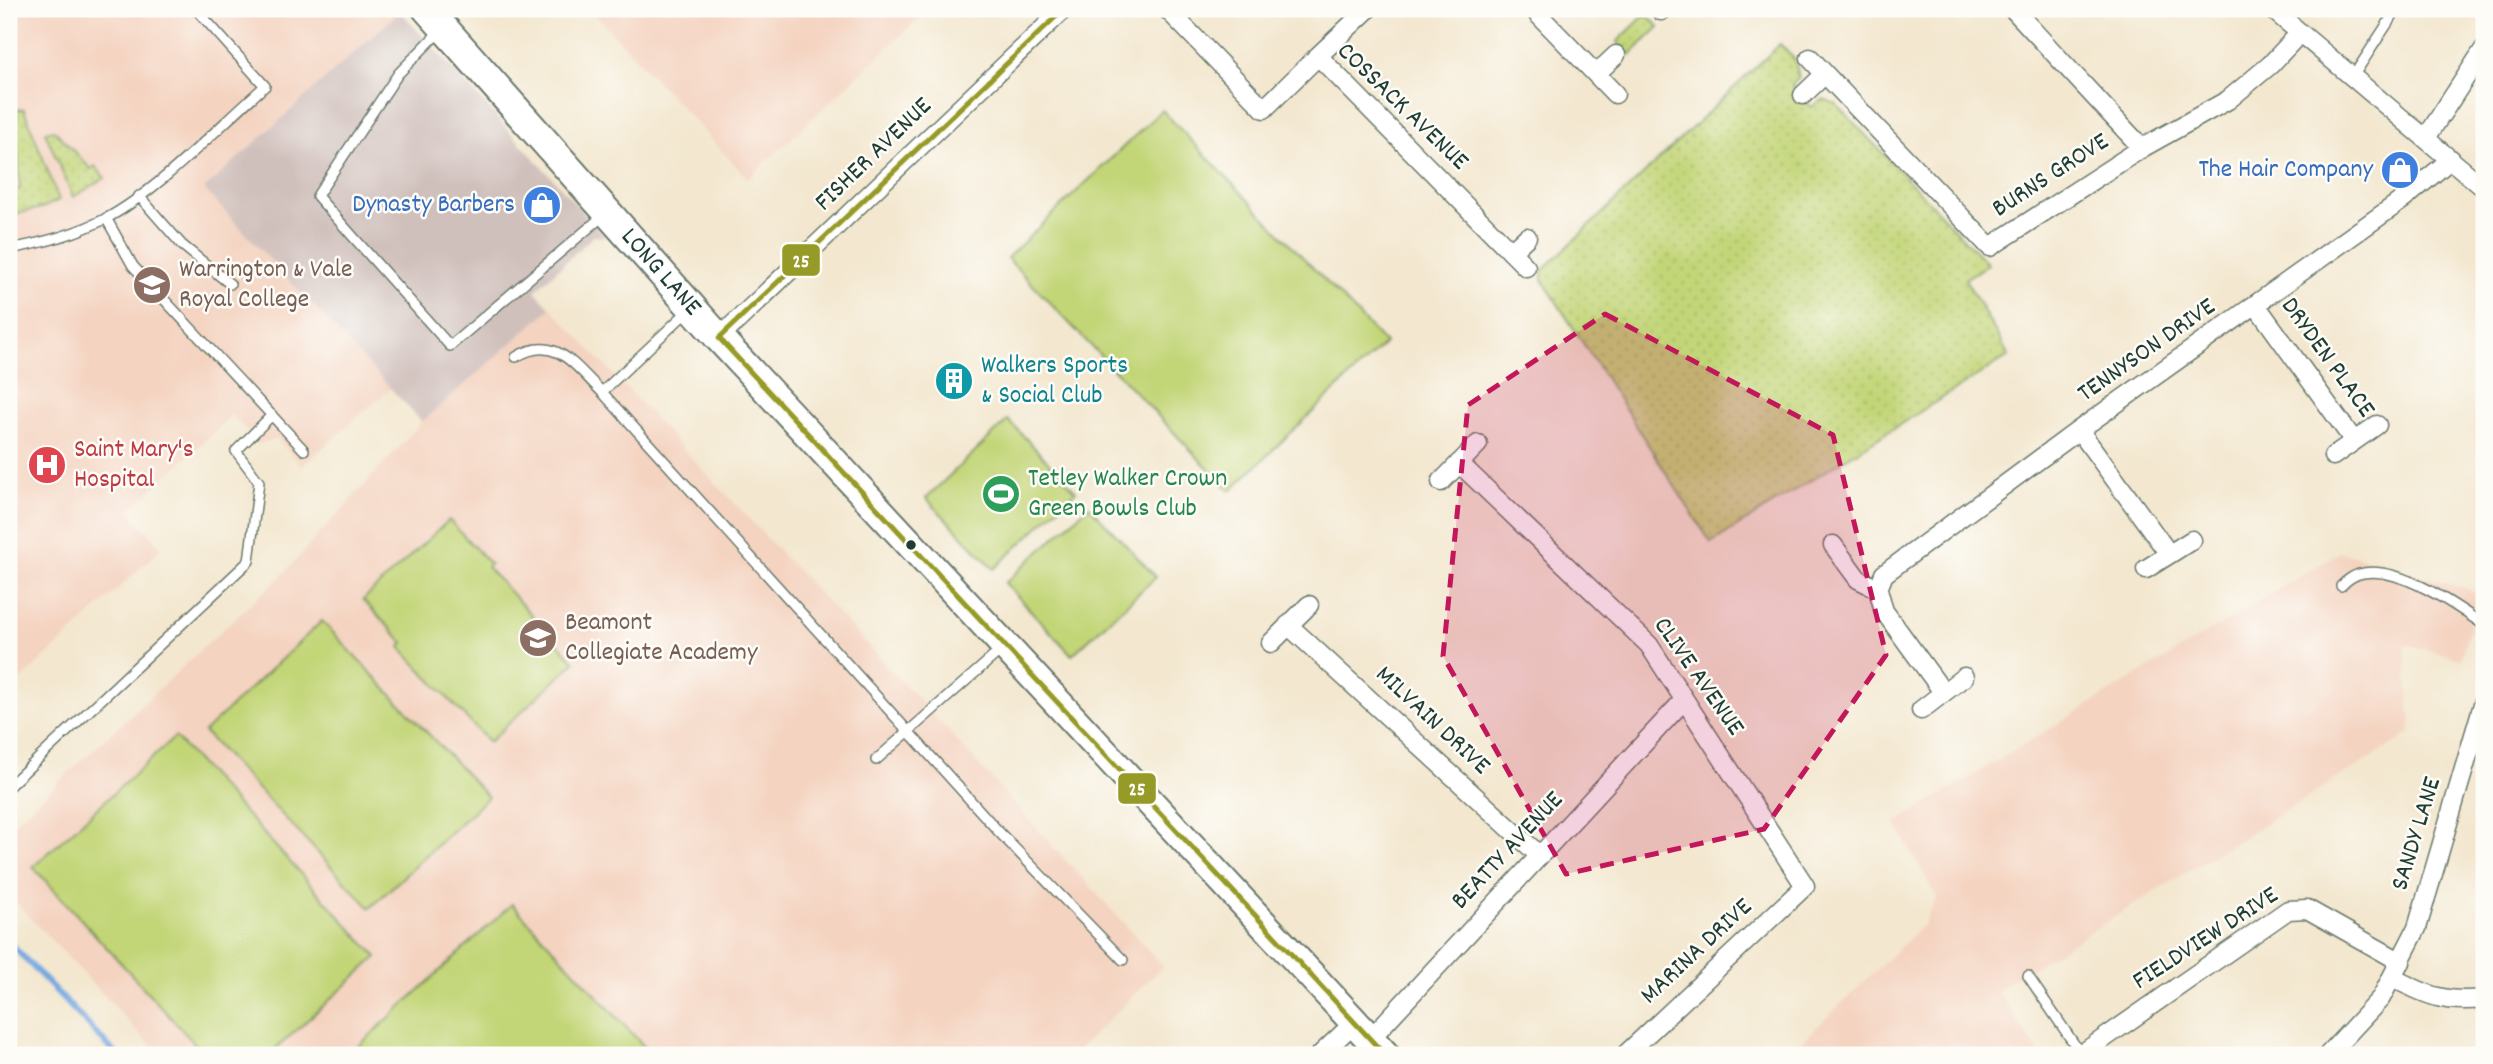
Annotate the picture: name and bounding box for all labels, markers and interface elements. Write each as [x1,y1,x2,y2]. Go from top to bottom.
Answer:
street label: COSSACK AVENUE [1327,34,1477,180]
street label: FISHER AVENUE [807,89,941,221]
street label: BURNS GROVE [1985,124,2117,228]
shop icon: The Hair Company [2379,149,2421,191]
place label: The Hair Company [2198,152,2373,189]
shop icon: Dynasty Barbers [521,184,563,226]
place label: Dynasty Barbers [352,187,515,224]
street label: LONG LANE [611,220,710,325]
line badge: 25 [781,243,821,277]
text: 25 [792,250,810,277]
place label: Warrington & Vale Royal College [179,252,352,319]
school or university icon: Warrington & Vale Royal College [131,264,173,306]
street label: TENNYSON DRIVE [2070,290,2224,412]
street label: DRYDEN PLACE [2271,290,2383,426]
place label: Walkers Sports & Social Club [981,348,1128,415]
building icon: Walkers Sports & Social Club [933,360,975,402]
place label: Saint Mary's Hospital [74,432,194,499]
hospital icon: Saint Mary's Hospital [26,444,68,486]
place label: Tetley Walker Crown Green Bowls Club [1028,461,1227,528]
sports icon: Tetley Walker Crown Green Bowls Club [980,473,1022,515]
unlabelled marker [904,538,918,552]
place label: Beamont Collegiate Academy [565,605,758,672]
street label: CLIVE AVENUE [1643,610,1753,744]
school or university icon: Beamont Collegiate Academy [517,617,559,659]
street label: MILVAIN DRIVE [1366,658,1498,784]
line badge: 25 [1117,772,1157,805]
street label: SANDY LANE [2382,773,2452,895]
text: 25 [1128,778,1146,805]
street label: BEATTY AVENUE [1443,783,1573,919]
street label: FIELDVIEW DRIVE [2126,878,2286,1000]
street label: MARINA DRIVE [1633,890,1762,1014]

